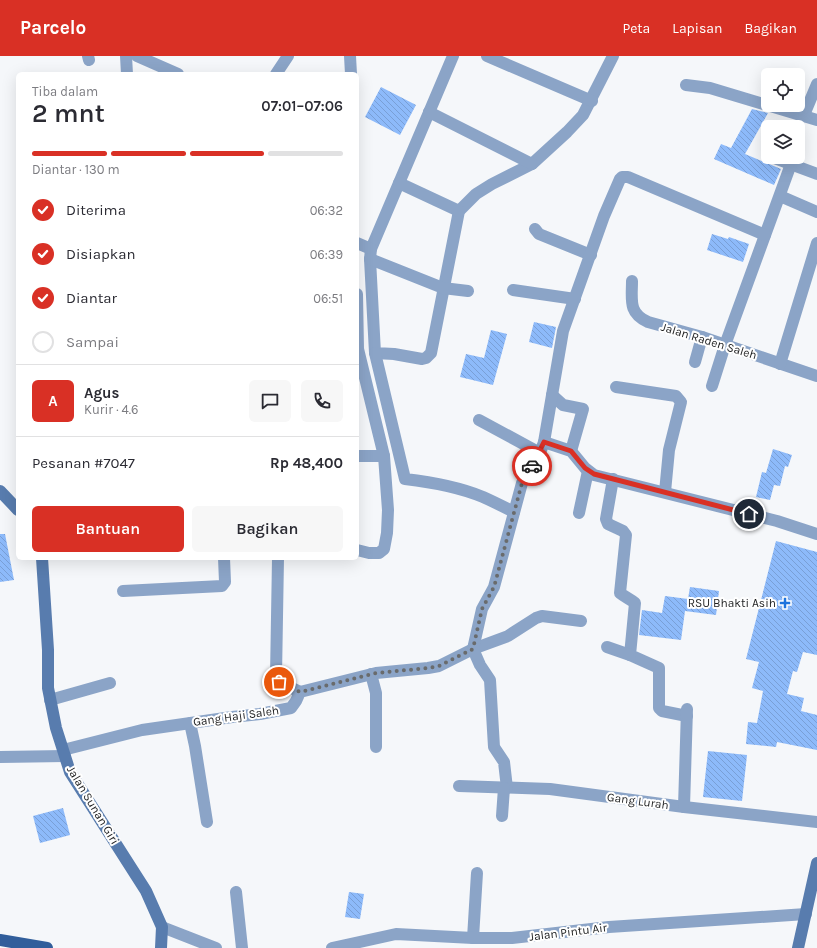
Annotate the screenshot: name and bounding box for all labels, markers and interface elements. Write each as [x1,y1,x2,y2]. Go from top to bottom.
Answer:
text: Parcelo [20,17,86,39]
text: Peta [622,20,650,37]
text: Lapisan [672,20,722,37]
text: Bagikan [744,20,797,37]
map controls [761,68,805,164]
button: locate [761,68,805,112]
text: Tiba dalam [32,84,98,99]
text: 07:01–07:06 [261,97,343,115]
text: 2 mnt [32,98,105,129]
button: layers [761,120,805,164]
text: Diantar · 130 m [32,162,120,177]
icon: check [32,199,54,221]
text: Diterima [66,201,126,219]
text: 06:32 [310,203,343,218]
icon: check [32,243,54,265]
text: Disiapkan [66,245,136,263]
text: 06:39 [310,247,343,262]
icon: check [32,287,54,309]
text: Diantar [66,289,117,307]
text: 06:51 [313,291,343,306]
street label: Jalan Raden Saleh [659,320,759,362]
text: Sampai [66,333,119,351]
button: chat [249,380,291,422]
button: phone [301,380,343,422]
text: Agus [84,384,119,402]
text: A [48,392,58,410]
text: Kurir · 4.6 [84,402,139,417]
courier [512,446,552,486]
text: Pesanan #7047 [32,454,135,472]
text: Rp 48,400 [270,454,343,472]
icon: car [521,455,543,477]
pin [732,497,766,531]
icon: home [738,503,760,525]
button: Bantuan [32,506,184,552]
button: Bagikan [192,506,343,552]
place label: RSU Bhakti Asih [688,596,776,610]
marker: RSU Bhakti Asih [779,597,791,609]
pin [262,665,296,699]
icon: bag [268,671,290,693]
street label: Gang Haji Saleh [192,703,280,729]
street label: Jalan Sunan Giri [64,763,122,847]
street label: Gang Lurah [606,790,670,812]
street label: Jalan Pintu Air [528,920,608,944]

